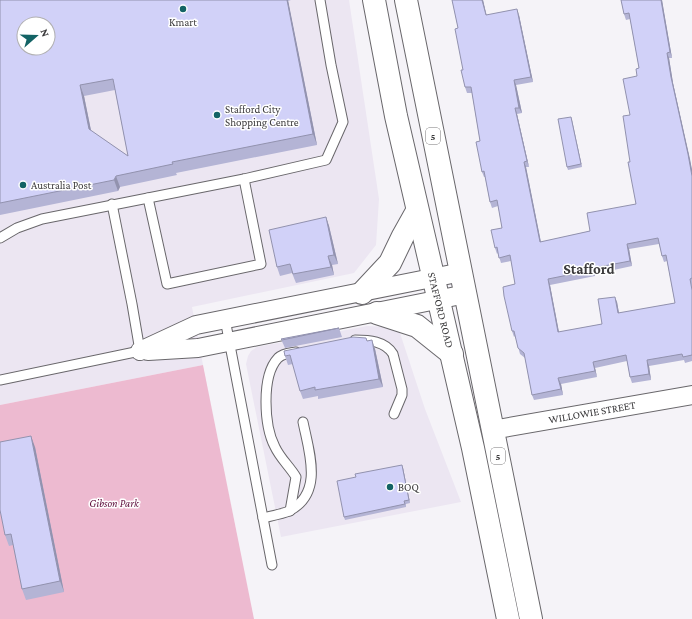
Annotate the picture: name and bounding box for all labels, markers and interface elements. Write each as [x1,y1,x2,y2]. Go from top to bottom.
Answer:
marker: Kmart [178,4,188,14]
north arrow [16,16,56,56]
place label: Kmart [169,16,197,28]
text: N [38,27,52,39]
place label: Stafford City Shopping Centre [225,103,299,129]
marker: Stafford City Shopping Centre [212,110,222,120]
road number: 5 [426,128,440,144]
place label: Australia Post [31,179,92,191]
marker: Australia Post [18,180,28,190]
district label: Stafford [563,261,615,277]
street label: STAFFORD ROAD [426,271,456,349]
street label: WILLOWIE STREET [548,398,636,426]
road number: 5 [491,448,505,464]
place label: BOQ [398,481,419,493]
marker: BOQ [385,482,395,492]
park label: Gibson Park [89,497,140,509]

